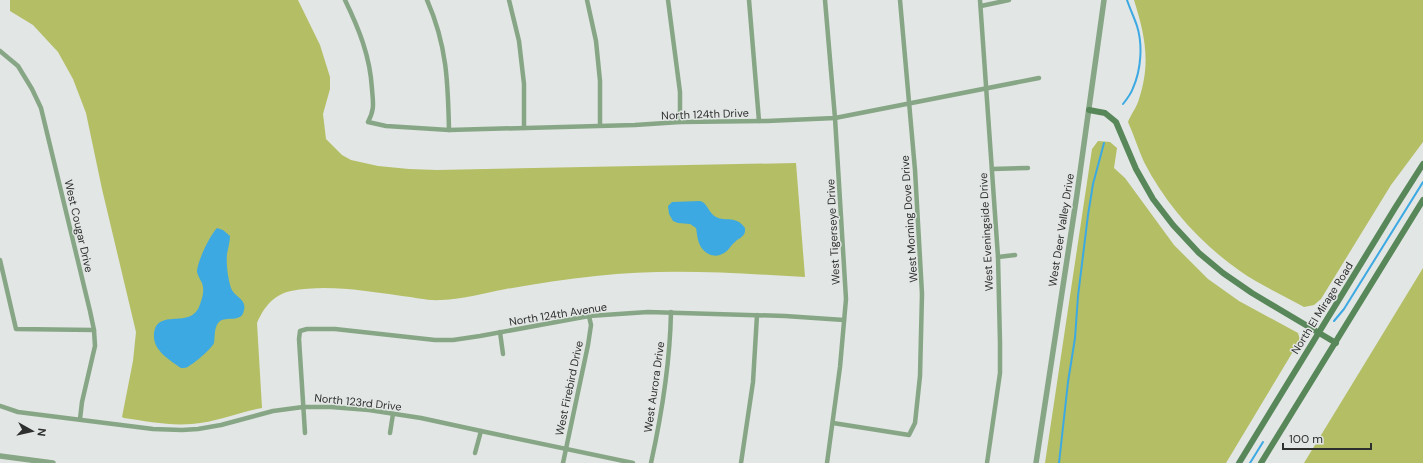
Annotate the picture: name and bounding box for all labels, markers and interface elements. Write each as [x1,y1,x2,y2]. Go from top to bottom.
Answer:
street label: North 124th Drive [661,105,749,123]
street label: West Morning Dove Drive [898,155,920,283]
street label: West Eveningside Drive [976,172,996,292]
street label: West Deer Valley Drive [1045,172,1077,288]
street label: West Cougar Drive [62,178,96,274]
street label: West Tigerseye Drive [823,179,843,285]
street label: North El Mirage Road [1288,259,1356,357]
street label: North 124th Avenue [508,299,608,329]
street label: West Firebird Drive [552,339,586,437]
street label: West Aurora Drive [641,341,667,433]
street label: North 123rd Drive [314,390,402,414]
north arrow [12,411,52,451]
scale bar [1283,425,1371,451]
text: N [34,427,49,437]
text: 100 m [1289,431,1323,447]

